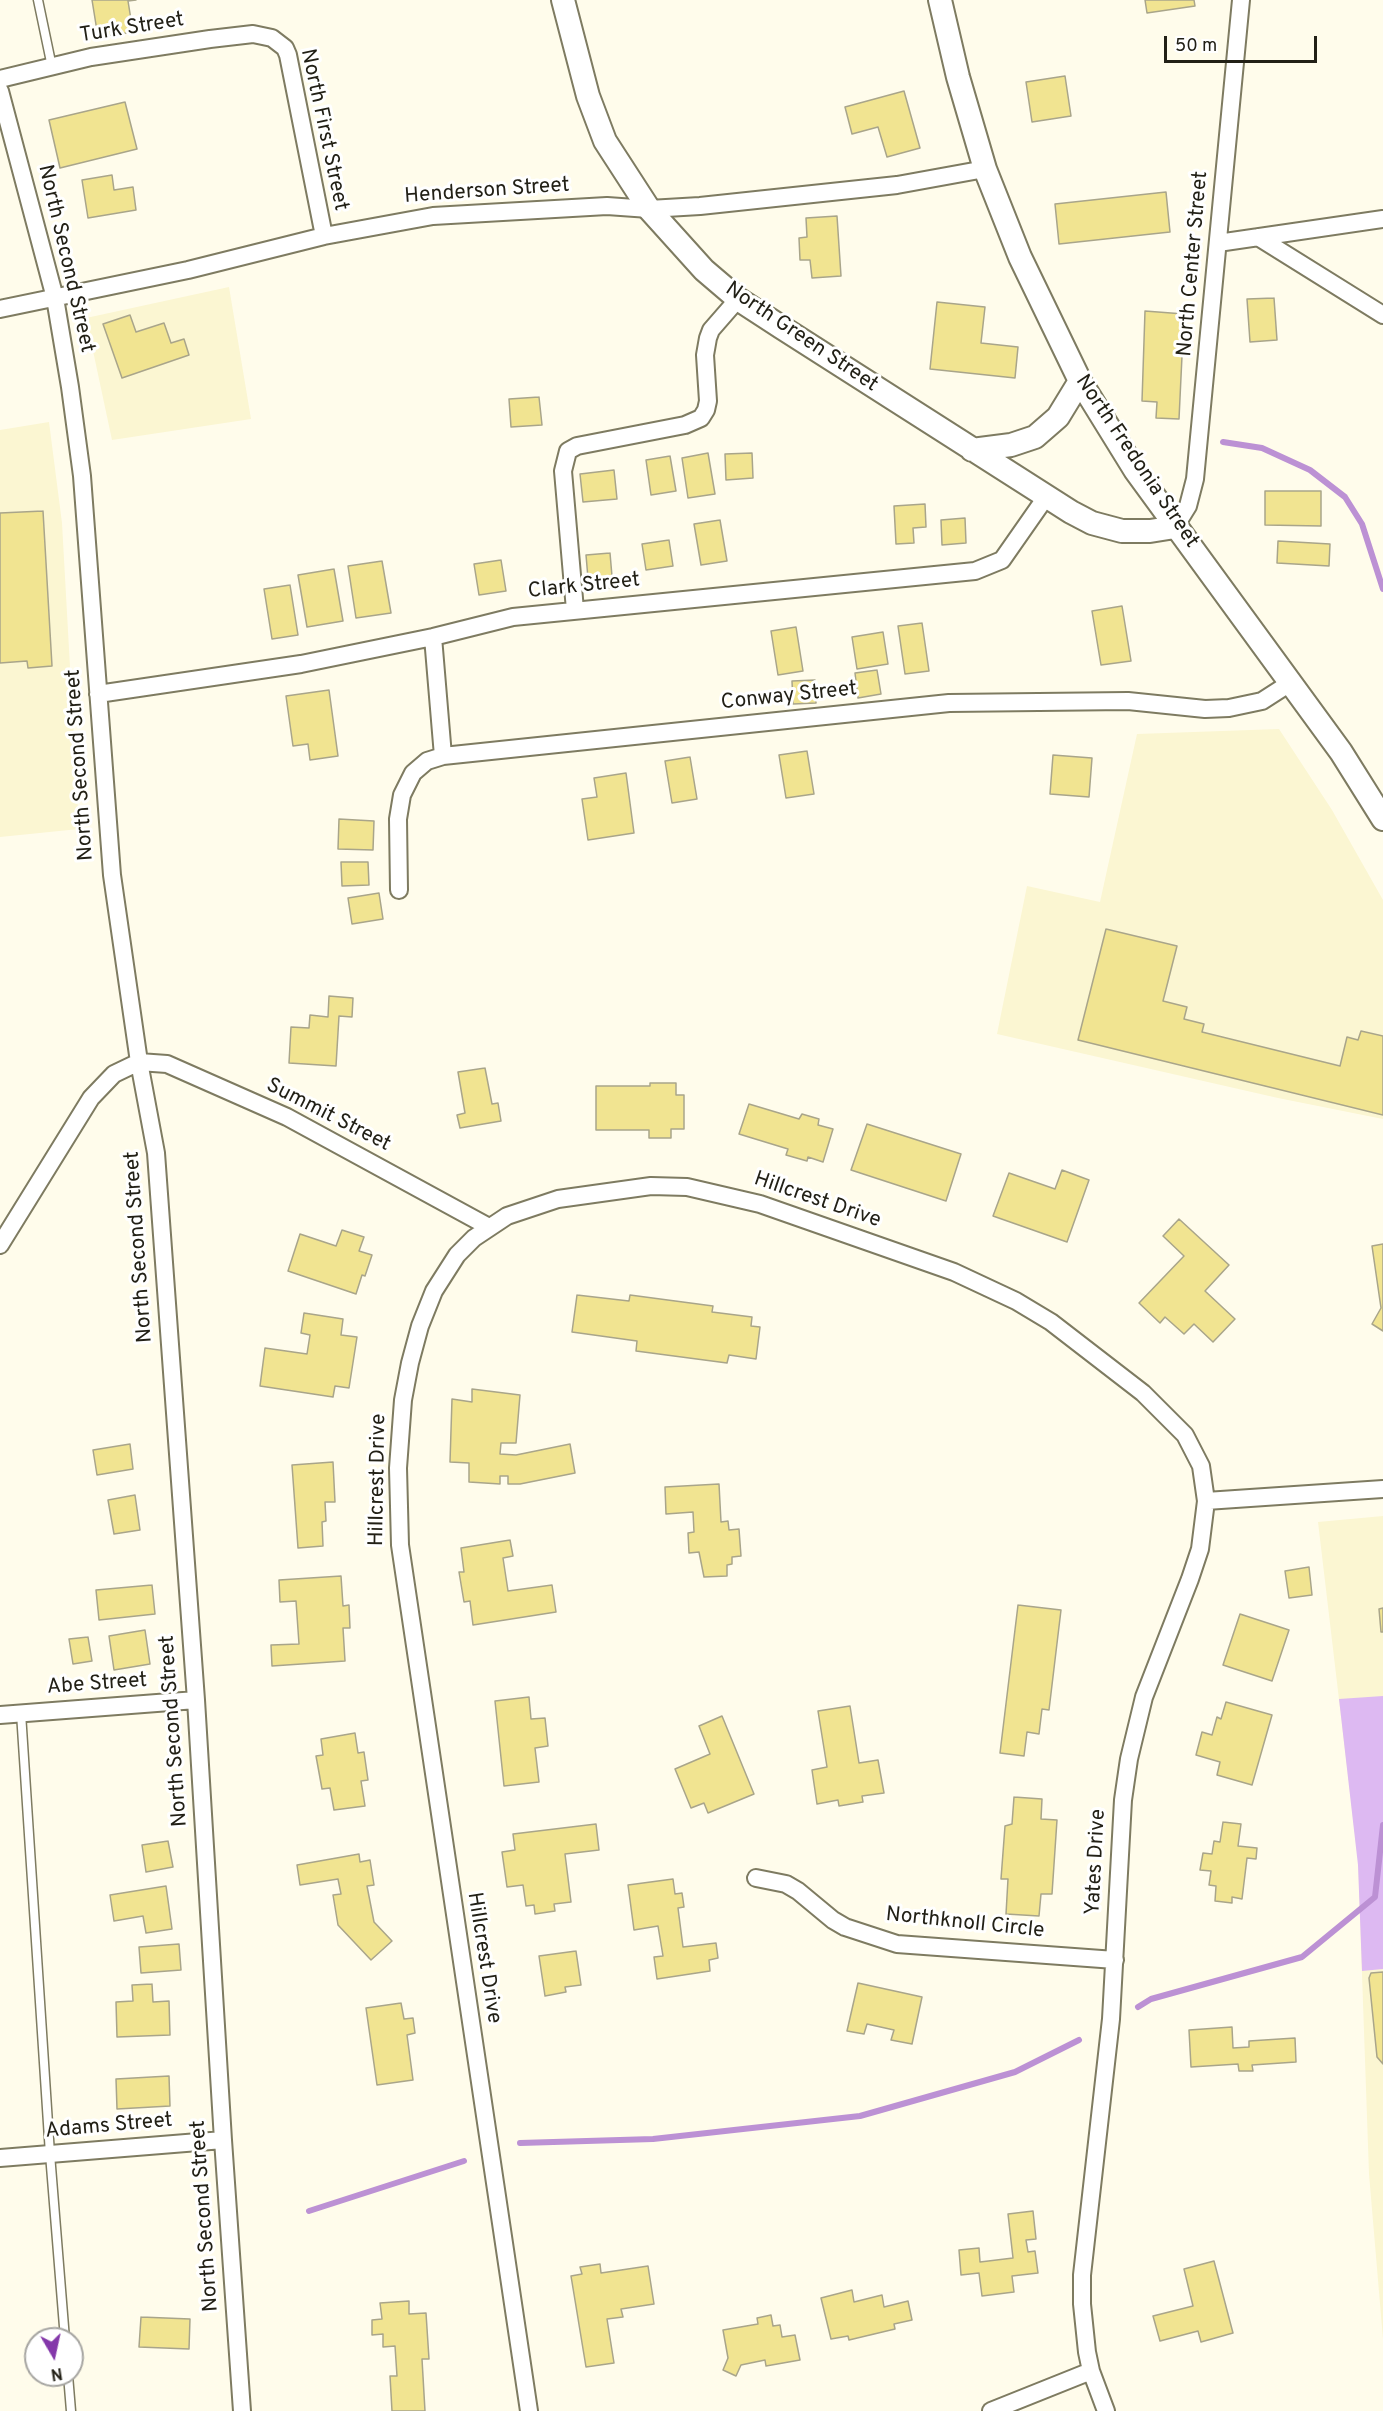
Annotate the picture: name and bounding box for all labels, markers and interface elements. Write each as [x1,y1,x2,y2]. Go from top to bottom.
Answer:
street label: Turk Street [78,8,186,50]
scale bar [1167,24,1320,62]
text: 50 m [1175,35,1217,58]
street label: North First Street [294,47,352,213]
street label: North Second Street [31,163,99,355]
street label: North Center Street [1173,170,1215,358]
street label: Henderson Street [404,174,570,210]
street label: North Green Street [720,277,882,399]
street label: North Fredonia Street [1069,371,1203,553]
street label: Clark Street [527,569,641,605]
street label: North Second Street [62,668,100,862]
street label: Conway Street [720,677,858,717]
street label: Summit Street [262,1074,394,1158]
street label: North Second Street [121,1150,159,1344]
street label: Hillcrest Drive [750,1168,884,1234]
street label: Hillcrest Drive [365,1414,393,1546]
street label: North Second Street [156,1634,194,1828]
street label: Abe Street [46,1669,148,1701]
street label: Yates Drive [1082,1808,1112,1916]
street label: Hillcrest Drive [460,1891,506,2025]
street label: Northknoll Circle [884,1903,1046,1945]
street label: Adams Street [44,2109,174,2145]
street label: North Second Street [187,2119,225,2313]
north arrow [24,2327,84,2387]
text: N [49,2362,64,2384]

